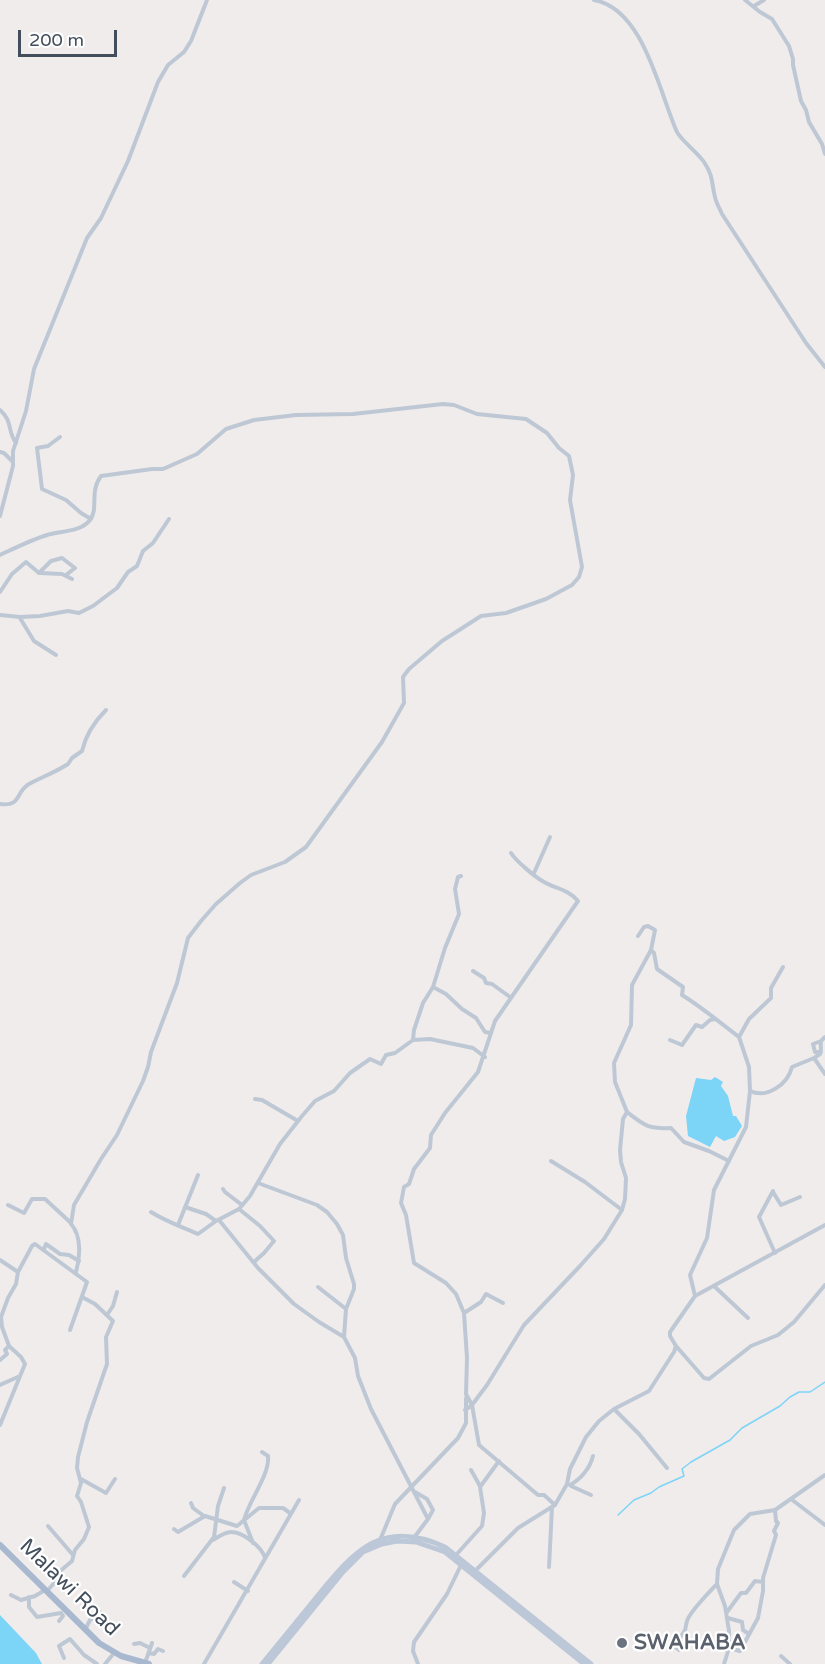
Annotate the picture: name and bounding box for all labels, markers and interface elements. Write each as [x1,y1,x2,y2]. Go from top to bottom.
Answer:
scale bar [21,18,120,56]
text: 200 m [29,29,84,51]
street label: Malawi Road [14,1534,124,1642]
place label: SWAHABA [634,1630,746,1656]
marker: SWAHABA [615,1636,629,1650]

